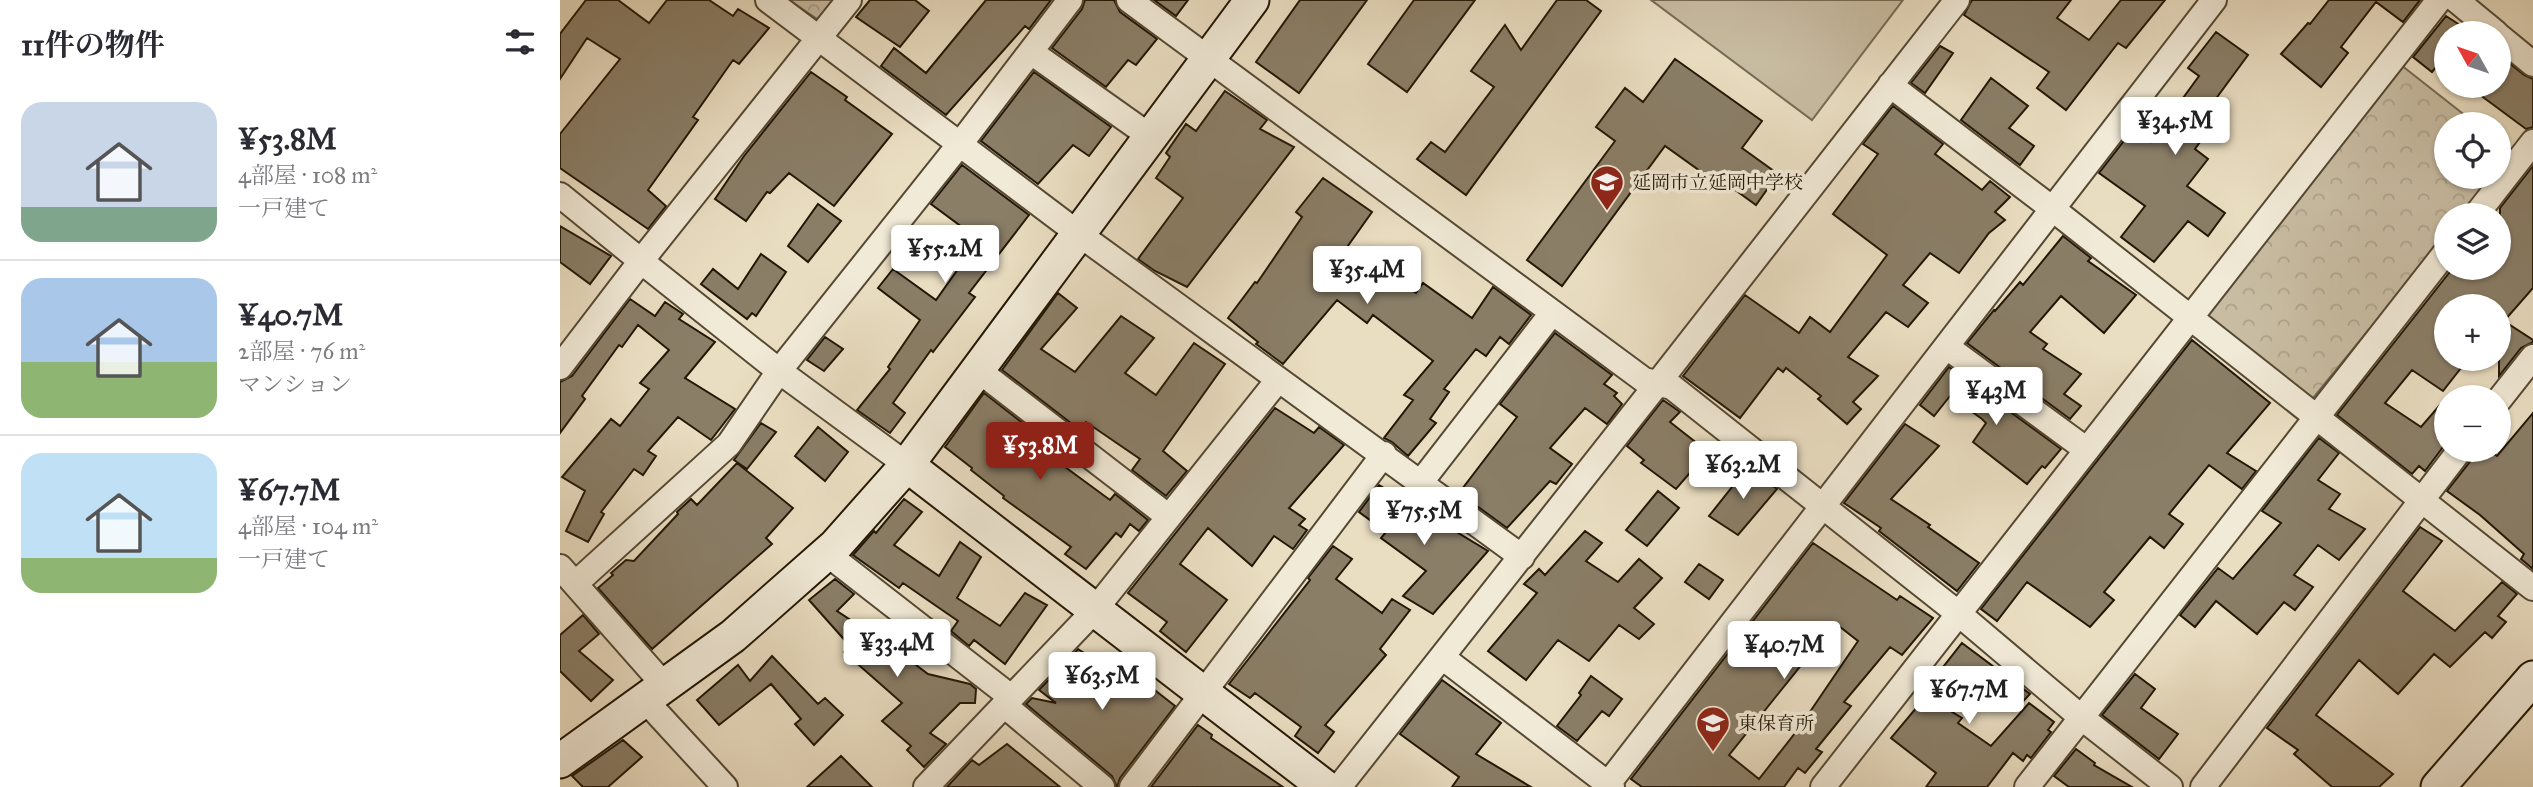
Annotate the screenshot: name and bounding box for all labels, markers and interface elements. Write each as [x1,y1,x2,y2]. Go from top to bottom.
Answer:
north arrow [2434,21,2511,98]
map controls [2434,21,2511,462]
icon: filters [501,23,539,61]
text: 11件の物件 [21,27,165,63]
pin: ¥34.5M [2118,97,2232,157]
text: ¥34.5M [2137,106,2213,134]
button: locate [2434,112,2511,189]
text: ¥53.8M [238,121,337,157]
icon: home [77,130,161,214]
text: 4部屋 · 108 m² [238,161,377,189]
school or university icon: 延岡市立延岡中学校 [1588,163,1626,212]
place label: 延岡市立延岡中学校 [1632,171,1803,194]
text: 一戸建て [238,194,330,222]
button: layers [2434,203,2511,280]
pin: ¥55.2M [888,226,1002,285]
text: ¥55.2M [907,234,983,262]
pin: ¥35.4M [1310,246,1424,306]
text: ¥35.4M [1329,255,1405,283]
button: + [2434,294,2511,371]
text: ¥40.7M [238,297,343,333]
icon: home [77,306,161,390]
text: 2部屋 · 76 m² [238,337,365,365]
pin: ¥43M [1955,368,2037,427]
text: マンション [238,370,352,398]
text: ¥43M [1966,376,2026,404]
button: − [2434,385,2511,462]
pin: ¥53.8M [983,422,1097,482]
text: ¥53.8M [1002,431,1078,459]
pin: ¥63.2M [1686,442,1800,501]
text: ¥63.2M [1705,450,1781,478]
text: ¥67.7M [238,472,340,508]
icon: home [77,481,161,565]
pin: ¥75.5M [1367,488,1481,547]
text: ¥75.5M [1386,496,1462,524]
text: 4部屋 · 104 m² [238,512,378,540]
text: 一戸建て [238,545,330,573]
pin: ¥33.4M [840,620,954,679]
pin: ¥40.7M [1727,622,1841,681]
text: ¥33.4M [859,628,935,656]
text: ¥40.7M [1744,630,1824,658]
pin: ¥63.5M [1045,652,1159,712]
text: ¥63.5M [1065,661,1139,689]
pin: ¥67.7M [1912,666,2026,726]
text: ¥67.7M [1930,675,2008,703]
school or university icon: 東保育所 [1694,704,1732,753]
place label: 東保育所 [1738,712,1814,735]

